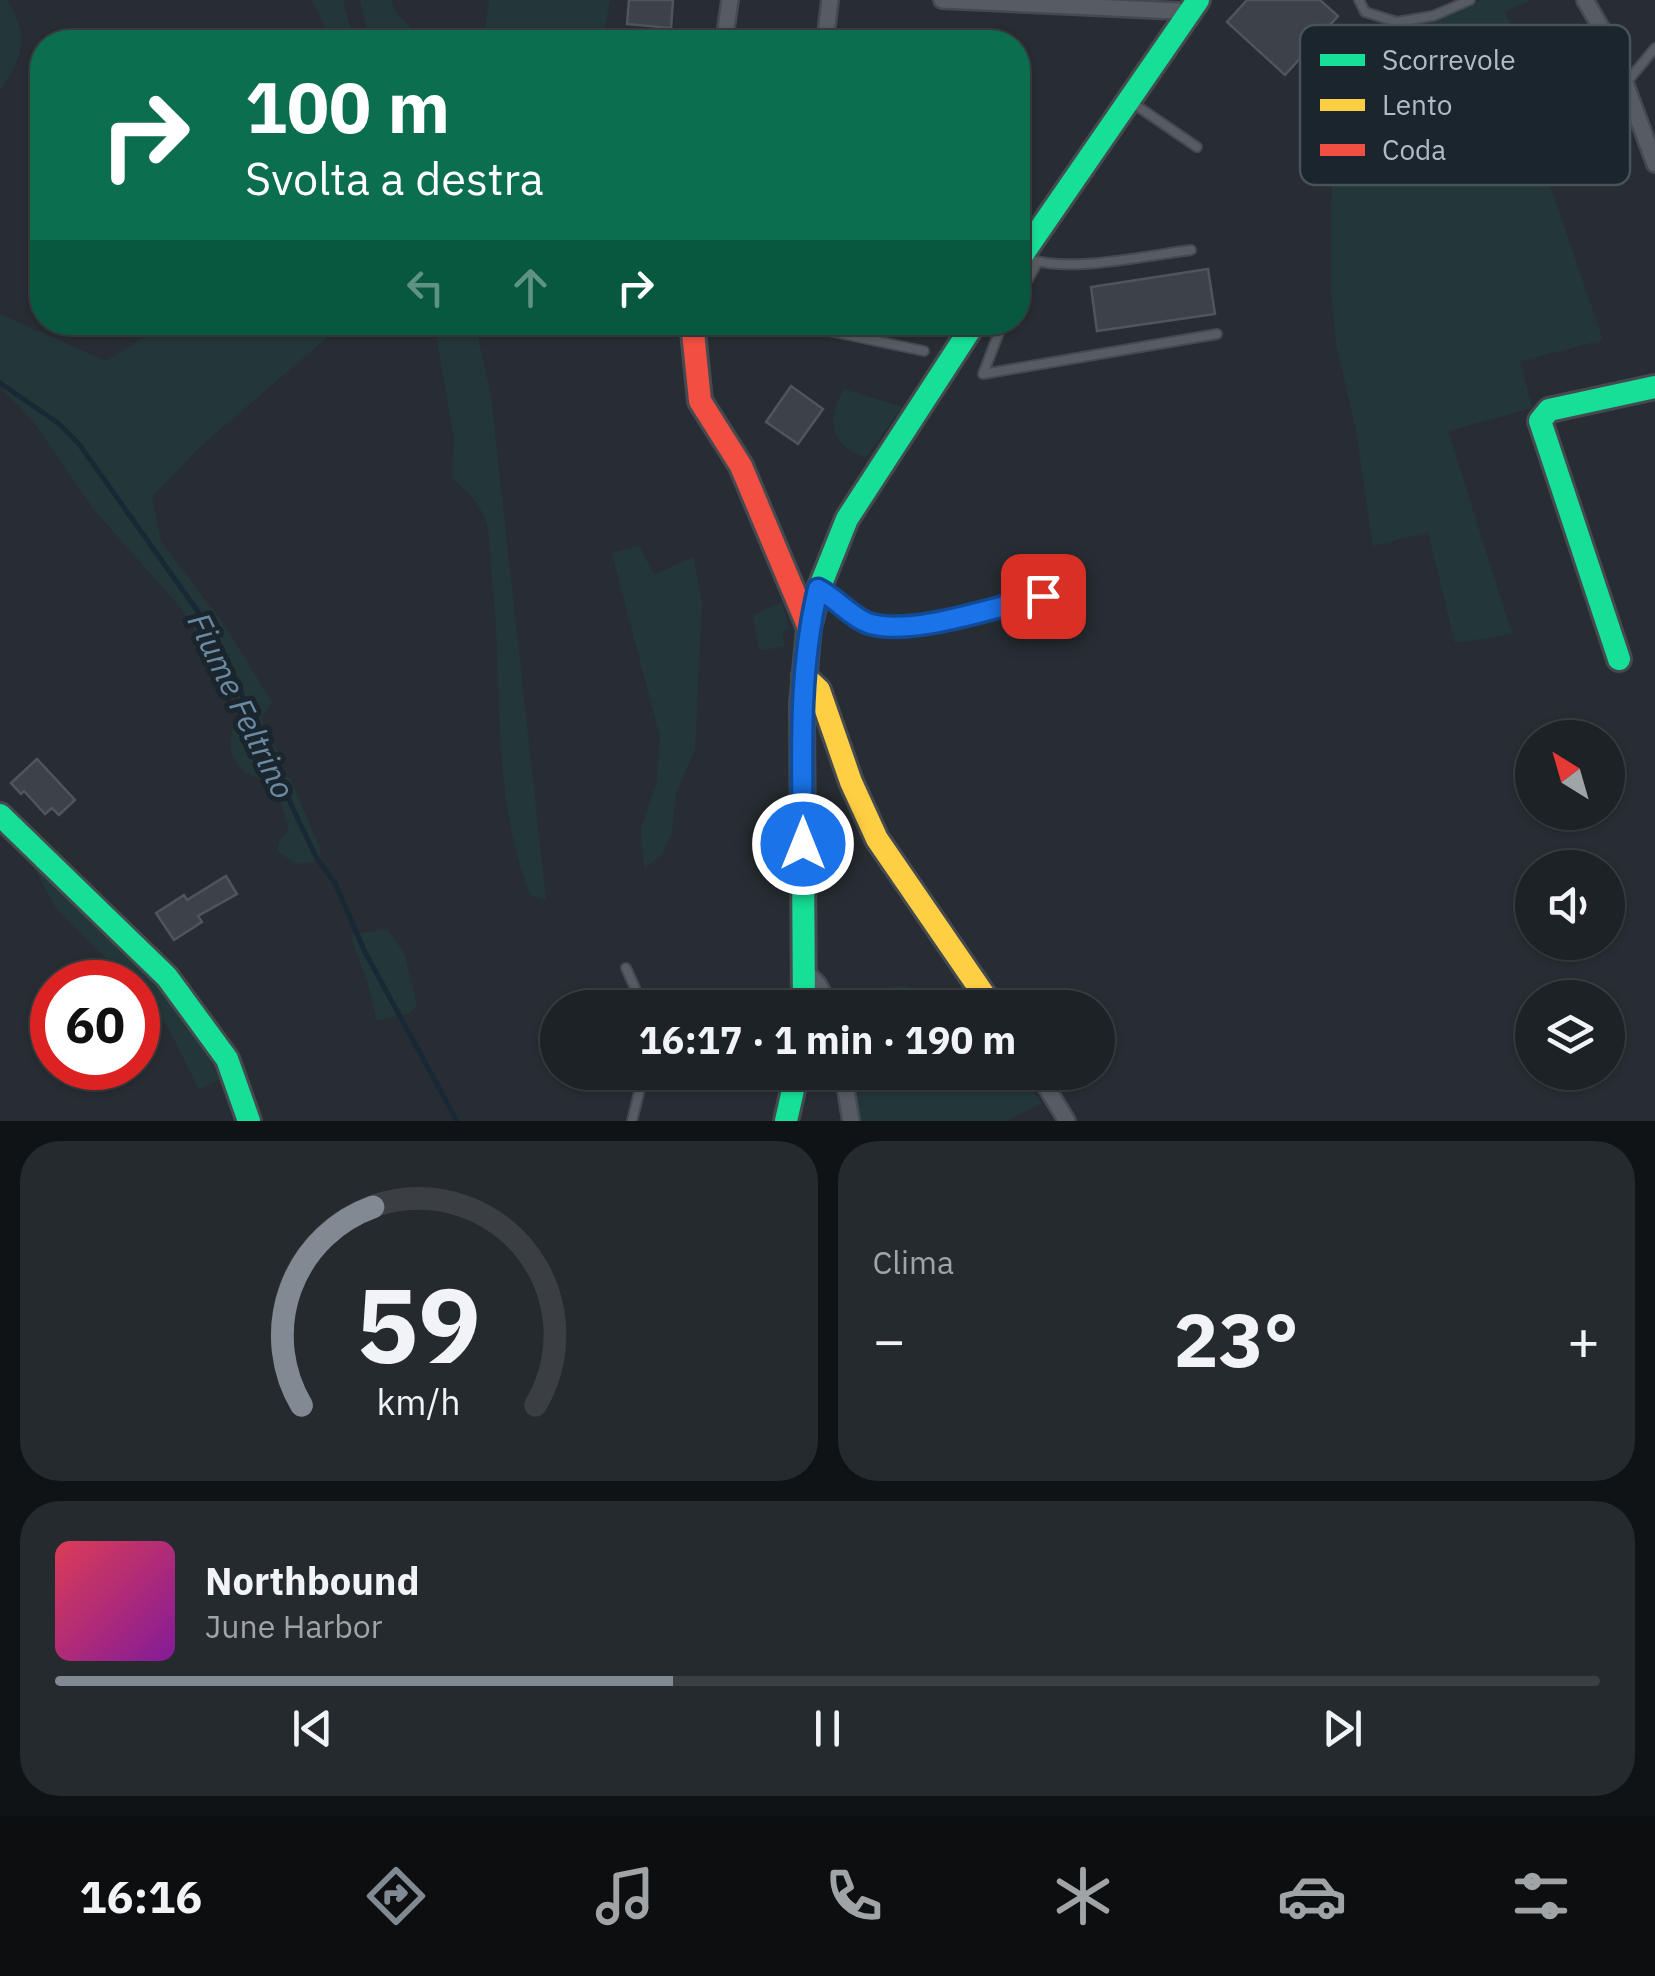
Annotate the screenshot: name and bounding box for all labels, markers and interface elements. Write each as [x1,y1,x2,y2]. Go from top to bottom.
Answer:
legend [1300,25,1630,185]
text: Scorrevole [1382,41,1516,78]
text: 100 m [245,61,450,152]
icon: right [80,70,210,200]
text: Lento [1382,86,1452,123]
text: Coda [1382,131,1446,168]
text: Svolta a destra [245,149,544,207]
icon: left [398,260,453,315]
icon: ahead [503,260,558,315]
icon: right [608,260,663,315]
pin [1001,554,1086,639]
icon: arrive [1016,569,1071,624]
water label: Fiume Feltrino [179,606,305,806]
north arrow [1515,720,1625,830]
map controls [1515,720,1625,1090]
position arrow [751,792,855,896]
button: sound [1515,850,1625,960]
speed limit sign: 60 [30,960,160,1090]
button: layers [1515,980,1625,1090]
text: 16:17 · 1 min · 190 m [639,1015,1016,1064]
text: Clima [873,1241,954,1283]
text: 59 [356,1256,481,1392]
text: 23° [1174,1290,1299,1388]
text: − [873,1304,906,1375]
text: + [1567,1304,1600,1375]
text: km/h [377,1378,461,1425]
text: Northbound [205,1556,420,1605]
text: June Harbor [205,1605,382,1647]
icon: previous [285,1701,340,1756]
icon: pause [800,1701,855,1756]
icon: next [1315,1701,1370,1756]
icon: directions [361,1861,431,1931]
icon: music [590,1861,660,1931]
icon: phone [819,1861,889,1931]
icon: climate [1048,1861,1118,1931]
icon: car [1277,1861,1347,1931]
icon: filters [1506,1861,1576,1931]
text: 16:16 [79,1867,202,1925]

